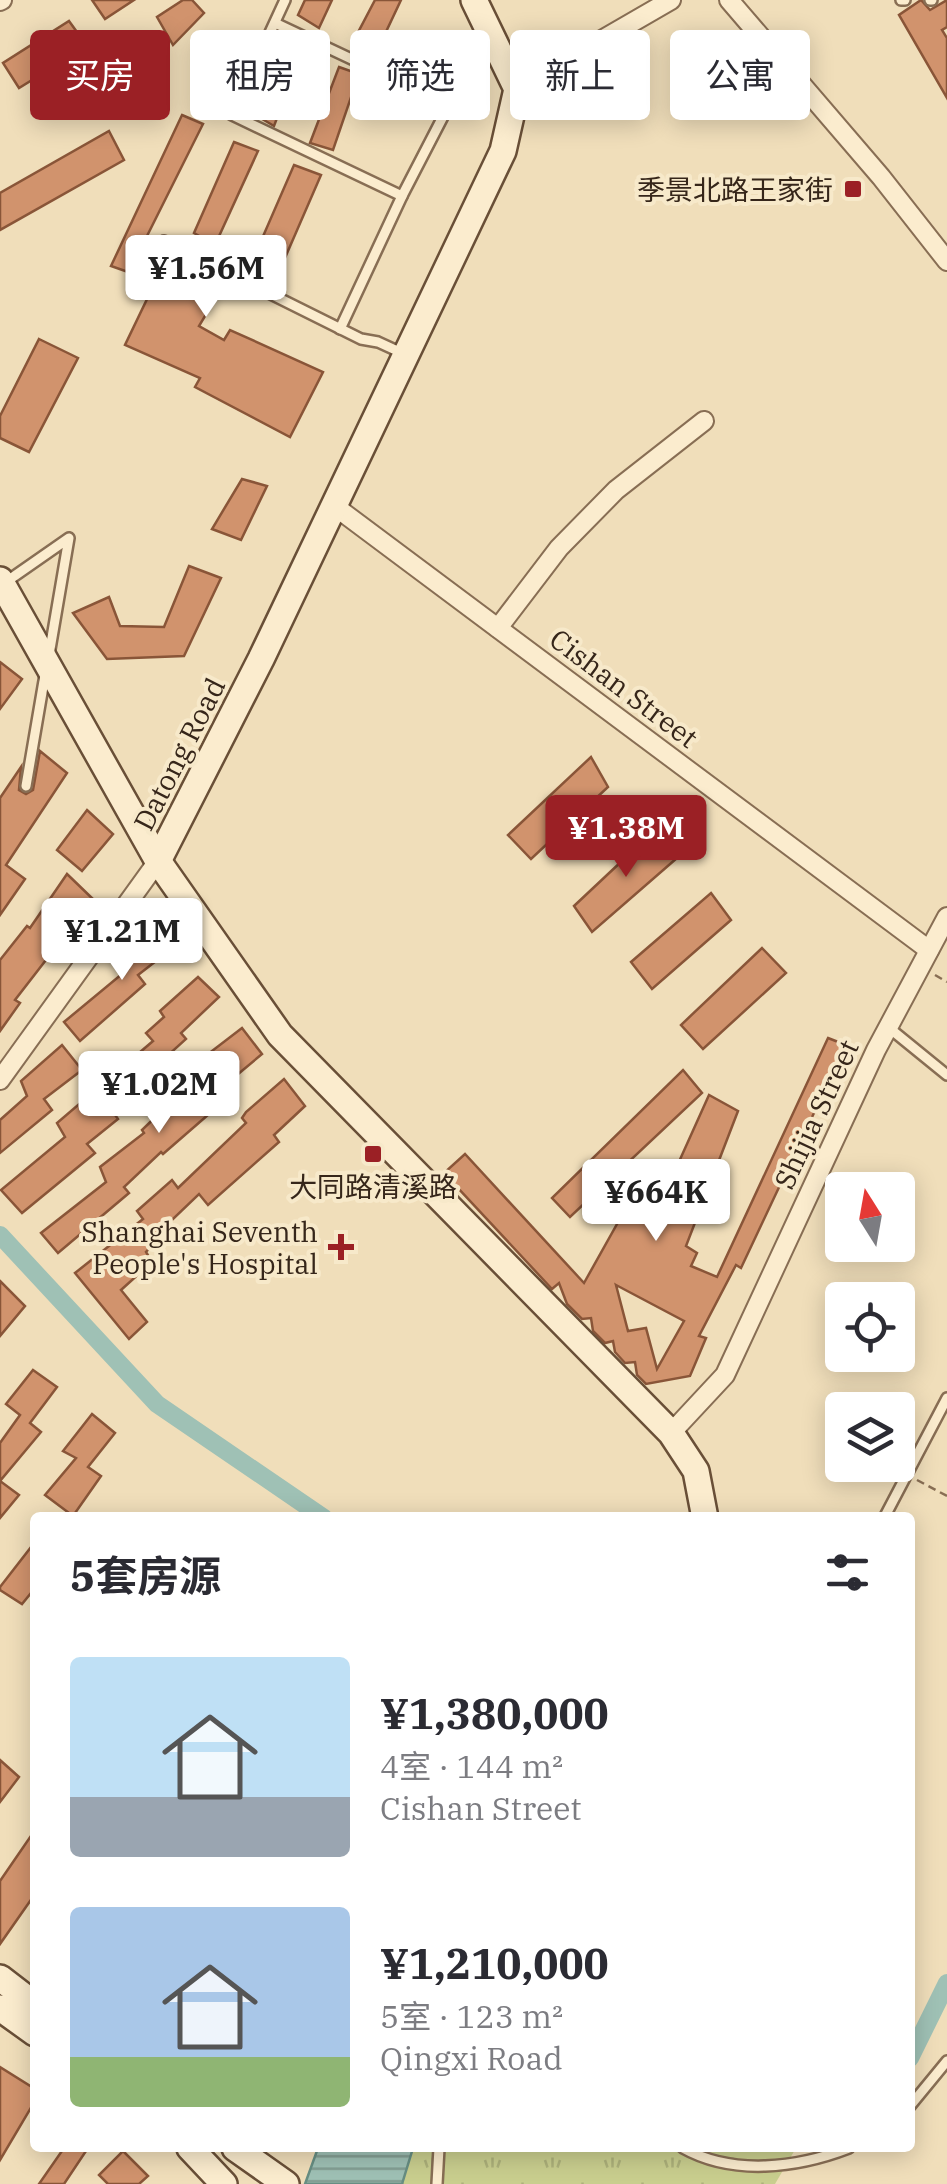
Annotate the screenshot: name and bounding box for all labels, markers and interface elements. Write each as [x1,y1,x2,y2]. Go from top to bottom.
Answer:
chip: 买房 [30,30,170,120]
chip: 租房 [190,30,330,120]
chip: 筛选 [350,30,490,120]
chip: 新上 [510,30,650,120]
chip: 公寓 [670,30,810,120]
place label: 季景北路王家街 [637,171,833,208]
marker: 季景北路王家街 [842,178,864,200]
pin: ¥1.56M [125,235,287,320]
text: ¥1.56M [147,246,265,288]
street label: Cishan Street [542,620,706,756]
street label: Datong Road [125,671,233,837]
pin: ¥1.38M [545,795,707,880]
text: ¥1.38M [567,806,685,848]
pin: ¥1.21M [41,898,203,983]
text: ¥1.21M [63,909,181,951]
street label: Shijia Street [765,1033,867,1195]
pin: ¥1.02M [78,1051,240,1136]
text: ¥1.02M [100,1062,218,1104]
marker: 大同路清溪路 [362,1143,384,1165]
pin: ¥664K [586,1159,726,1244]
place label: 大同路清溪路 [289,1168,457,1205]
text: ¥664K [604,1170,708,1212]
north arrow [825,1172,915,1262]
map controls [825,1172,915,1482]
place label: Shanghai Seventh People's Hospital [81,1213,318,1282]
marker: Shanghai Seventh People's Hospital [328,1234,354,1260]
button: locate [825,1282,915,1372]
button: layers [825,1392,915,1482]
icon: filters [820,1545,875,1600]
text: 5套房源 [70,1548,221,1603]
text: ¥1,380,000 [380,1686,609,1741]
icon: home [150,1697,270,1817]
text: 4室 · 144 m² [380,1745,563,1787]
text: Cishan Street [380,1787,582,1829]
text: ¥1,210,000 [380,1936,609,1991]
icon: home [150,1947,270,2067]
text: 5室 · 123 m² [380,1995,563,2037]
text: Qingxi Road [380,2037,563,2079]

